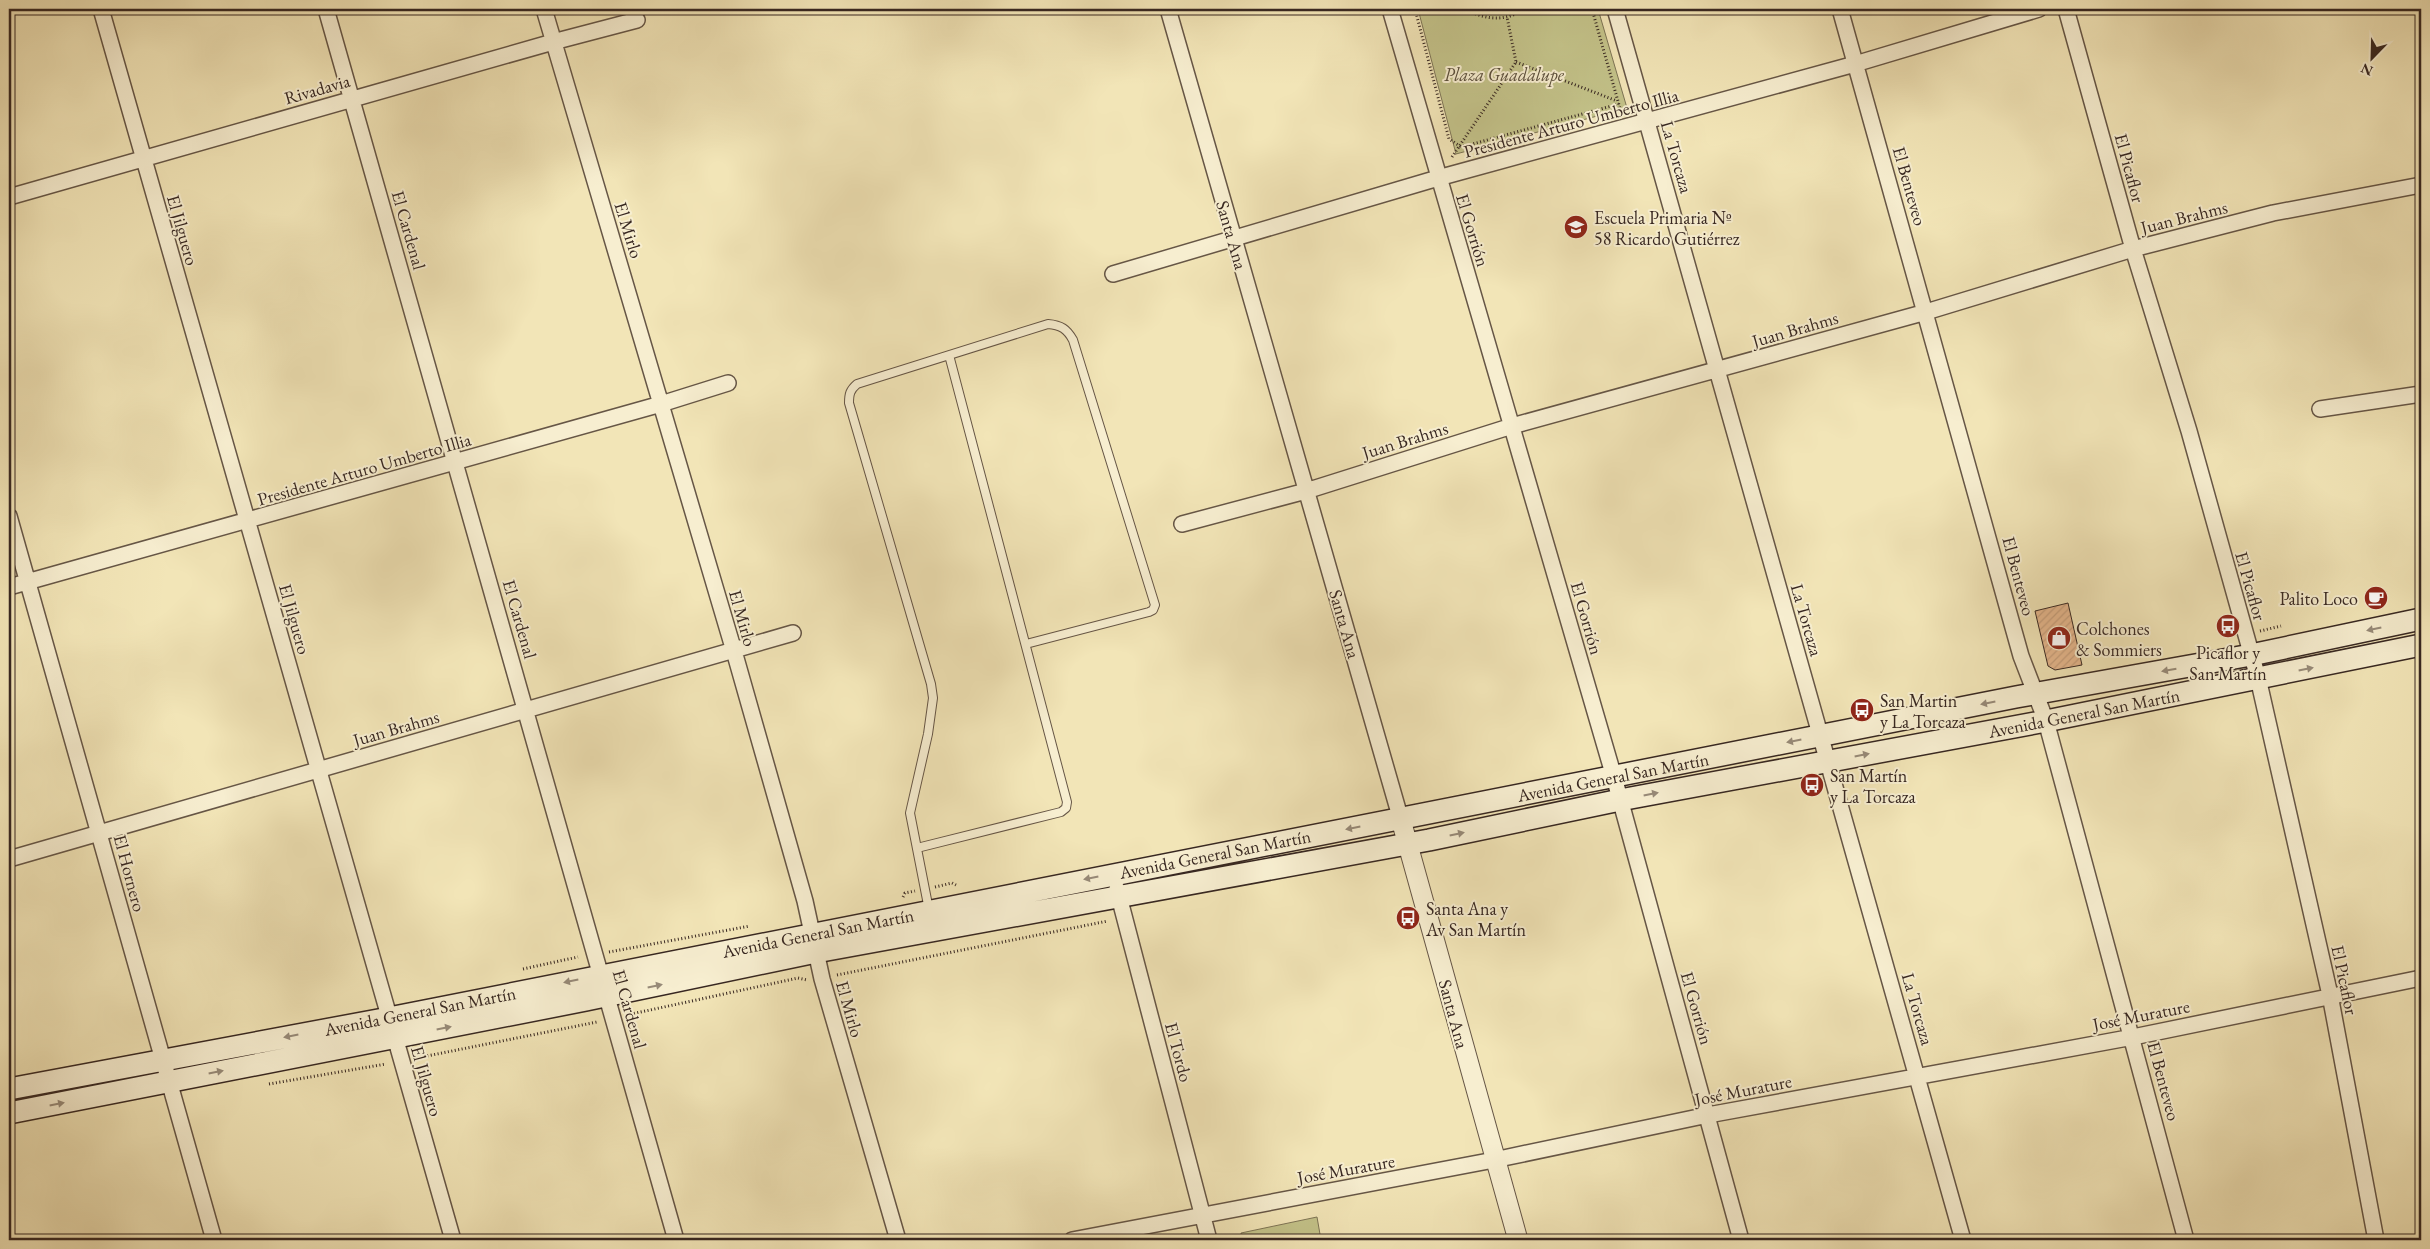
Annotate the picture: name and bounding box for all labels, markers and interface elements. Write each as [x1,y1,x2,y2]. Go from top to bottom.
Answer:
north arrow [2348,32,2398,82]
text: N [2358,59,2376,80]
park label: Plaza Guadalupe [1444,63,1565,87]
street label: Rivadavia [281,68,353,109]
street label: Presidente Arturo Umberto Illia [1461,83,1682,163]
street label: La Torcaza [1656,118,1699,197]
street label: El Picaflor [2110,131,2150,205]
street label: El Benteveo [1888,144,1932,228]
street label: El Cardenal [387,188,431,272]
street label: El Gorrión [1451,191,1495,270]
street label: El Jilguero [162,192,204,268]
street label: Juan Brahms [2136,195,2230,239]
street label: Santa Ana [1211,198,1253,273]
street label: El Mirlo [610,199,648,261]
place label: Escuela Primaria Nº 58 Ricardo Gutiérrez [1594,206,1740,250]
school or university icon: Escuela Primaria Nº 58 Ricardo Gutiérrez [1563,214,1589,240]
street label: Juan Brahms [1747,306,1841,353]
street label: Juan Brahms [1357,416,1451,465]
street label: Presidente Arturo Umberto Illia [254,427,474,511]
street label: El Benteveo [1997,534,2041,618]
street label: El Picaflor [2230,549,2272,623]
street label: El Cardenal [498,577,542,661]
street label: El Gorrión [1566,579,1609,658]
street label: El Jilguero [274,581,316,657]
street label: La Torcaza [1786,581,1829,660]
cafe icon: Palito Loco [2363,585,2389,611]
street label: El Mirlo [724,587,762,649]
street label: Santa Ana [1324,587,1366,662]
place label: Palito Loco [2280,587,2358,610]
bus stop icon: Picaflor y San Martín [2215,613,2241,639]
place label: Colchones & Sommiers [2076,617,2162,661]
shop icon: Colchones & Sommiers [2046,625,2072,651]
one-way arrow [2366,625,2381,633]
place label: Picaflor y San Martín [2189,641,2267,685]
one-way arrow [2298,665,2313,673]
one-way arrow [2160,666,2176,674]
street label: Avenida General San Martín [1985,683,2182,743]
place label: San Martin y La Torcaza [1880,689,1967,733]
bus stop icon: San Martin y La Torcaza [1849,697,1875,723]
one-way arrow [1980,699,1995,707]
street label: Juan Brahms [348,705,442,752]
one-way arrow [1786,738,1802,746]
street label: Avenida General San Martín [1514,747,1711,807]
one-way arrow [1855,751,1871,759]
place label: San Martín y La Torcaza [1830,764,1917,808]
bus stop icon: San Martín y La Torcaza [1799,772,1825,798]
one-way arrow [1643,790,1659,798]
street label: Avenida General San Martín [1116,824,1313,884]
one-way arrow [1345,825,1361,833]
one-way arrow [1450,830,1465,838]
street label: El Hornero [109,832,151,914]
one-way arrow [1082,875,1098,883]
place label: Santa Ana y Av San Martín [1425,897,1526,941]
street label: Avenida General San Martín [719,903,916,963]
bus stop icon: Santa Ana y Av San Martín [1395,905,1421,931]
street label: El Picaflor [2326,943,2364,1017]
street label: El Cardenal [608,967,652,1051]
street label: El Gorrión [1676,969,1719,1048]
street label: La Torcaza [1897,970,1940,1049]
one-way arrow [563,977,578,985]
street label: Santa Ana [1434,977,1474,1052]
street label: El Mirlo [831,978,869,1040]
street label: Avenida General San Martín [321,981,518,1041]
one-way arrow [647,982,663,990]
street label: José Murature [2088,994,2192,1036]
street label: El Tordo [1160,1019,1198,1085]
one-way arrow [437,1024,452,1032]
one-way arrow [283,1033,299,1041]
street label: El Benteveo [2142,1039,2186,1123]
street label: El Jilguero [406,1043,448,1119]
one-way arrow [208,1067,224,1075]
street label: José Murature [1690,1069,1794,1111]
one-way arrow [49,1099,65,1107]
street label: José Murature [1294,1149,1397,1189]

